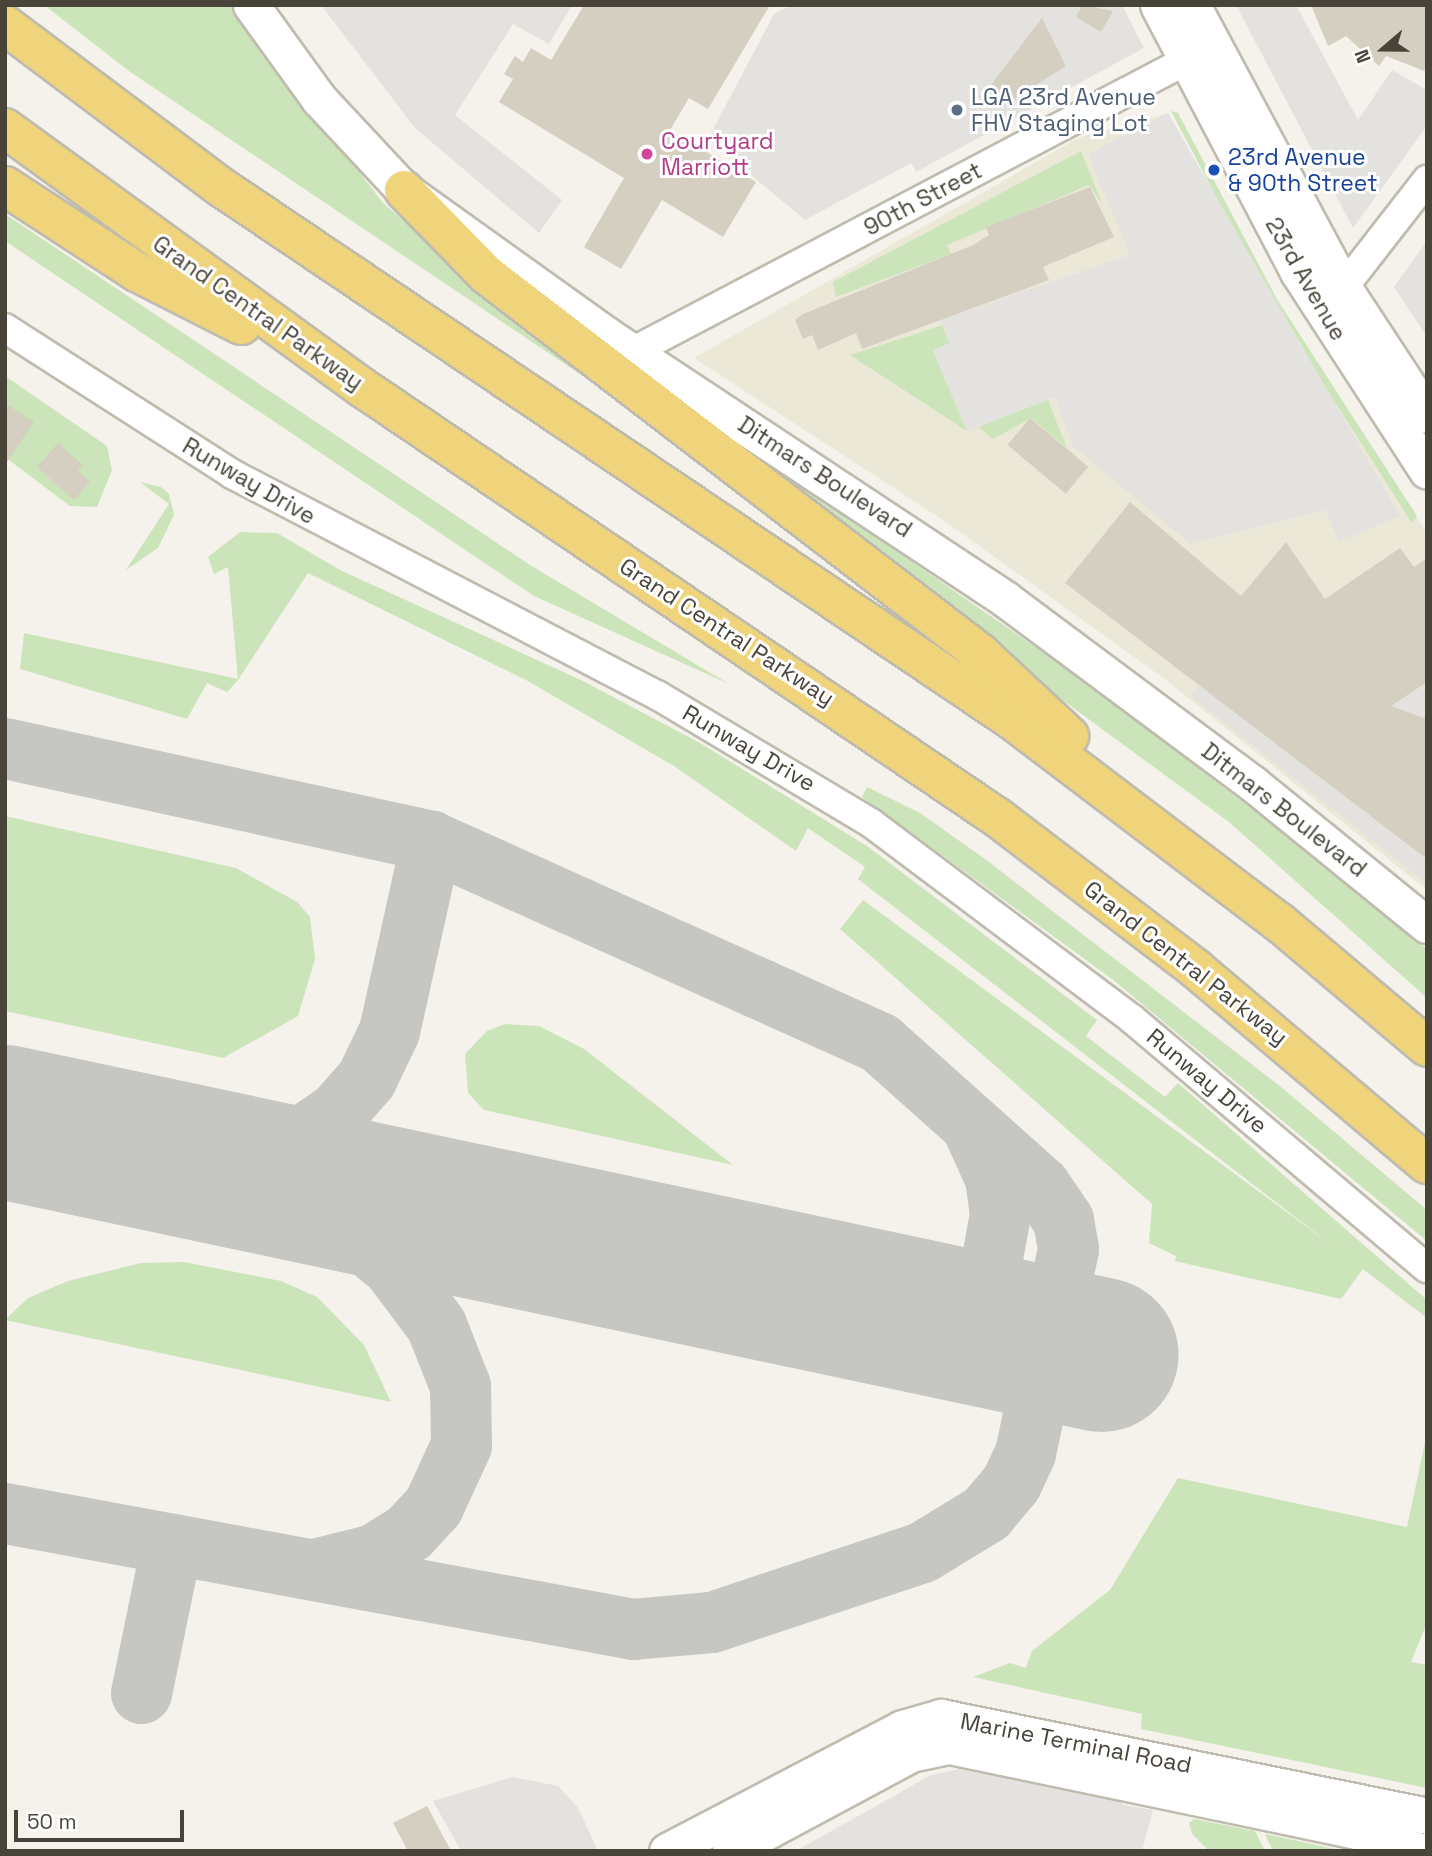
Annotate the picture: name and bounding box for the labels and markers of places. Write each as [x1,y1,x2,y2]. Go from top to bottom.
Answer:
place label: LGA 23rd Avenue FHV Staging Lot [971,83,1157,137]
marker: LGA 23rd Avenue FHV Staging Lot [949,102,965,118]
place label: Courtyard Marriott [661,127,774,181]
place label: 23rd Avenue & 90th Street [1228,143,1378,197]
marker: Courtyard Marriott [639,146,655,162]
marker: 23rd Avenue & 90th Street [1206,162,1222,178]

